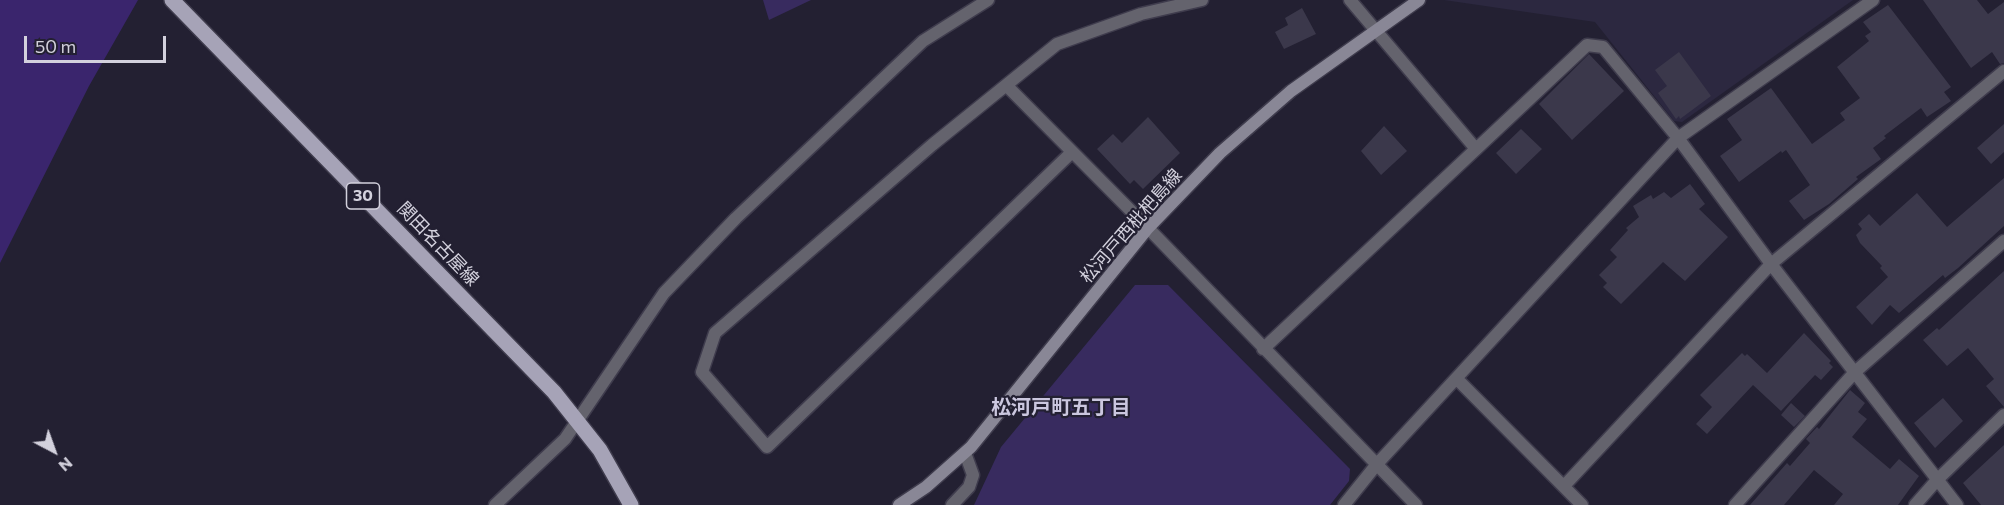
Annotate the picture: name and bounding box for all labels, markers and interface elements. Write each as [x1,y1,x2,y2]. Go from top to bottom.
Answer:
scale bar [27,24,170,62]
text: 50 m [35,35,76,57]
street label: 松河戸西枇杷島線 [1076,165,1186,287]
road number: 30 [346,183,380,209]
street label: 関田名古屋線 [393,198,483,290]
district label: 松河戸町五丁目 [991,395,1131,419]
north arrow [24,421,84,481]
text: N [55,454,77,476]

